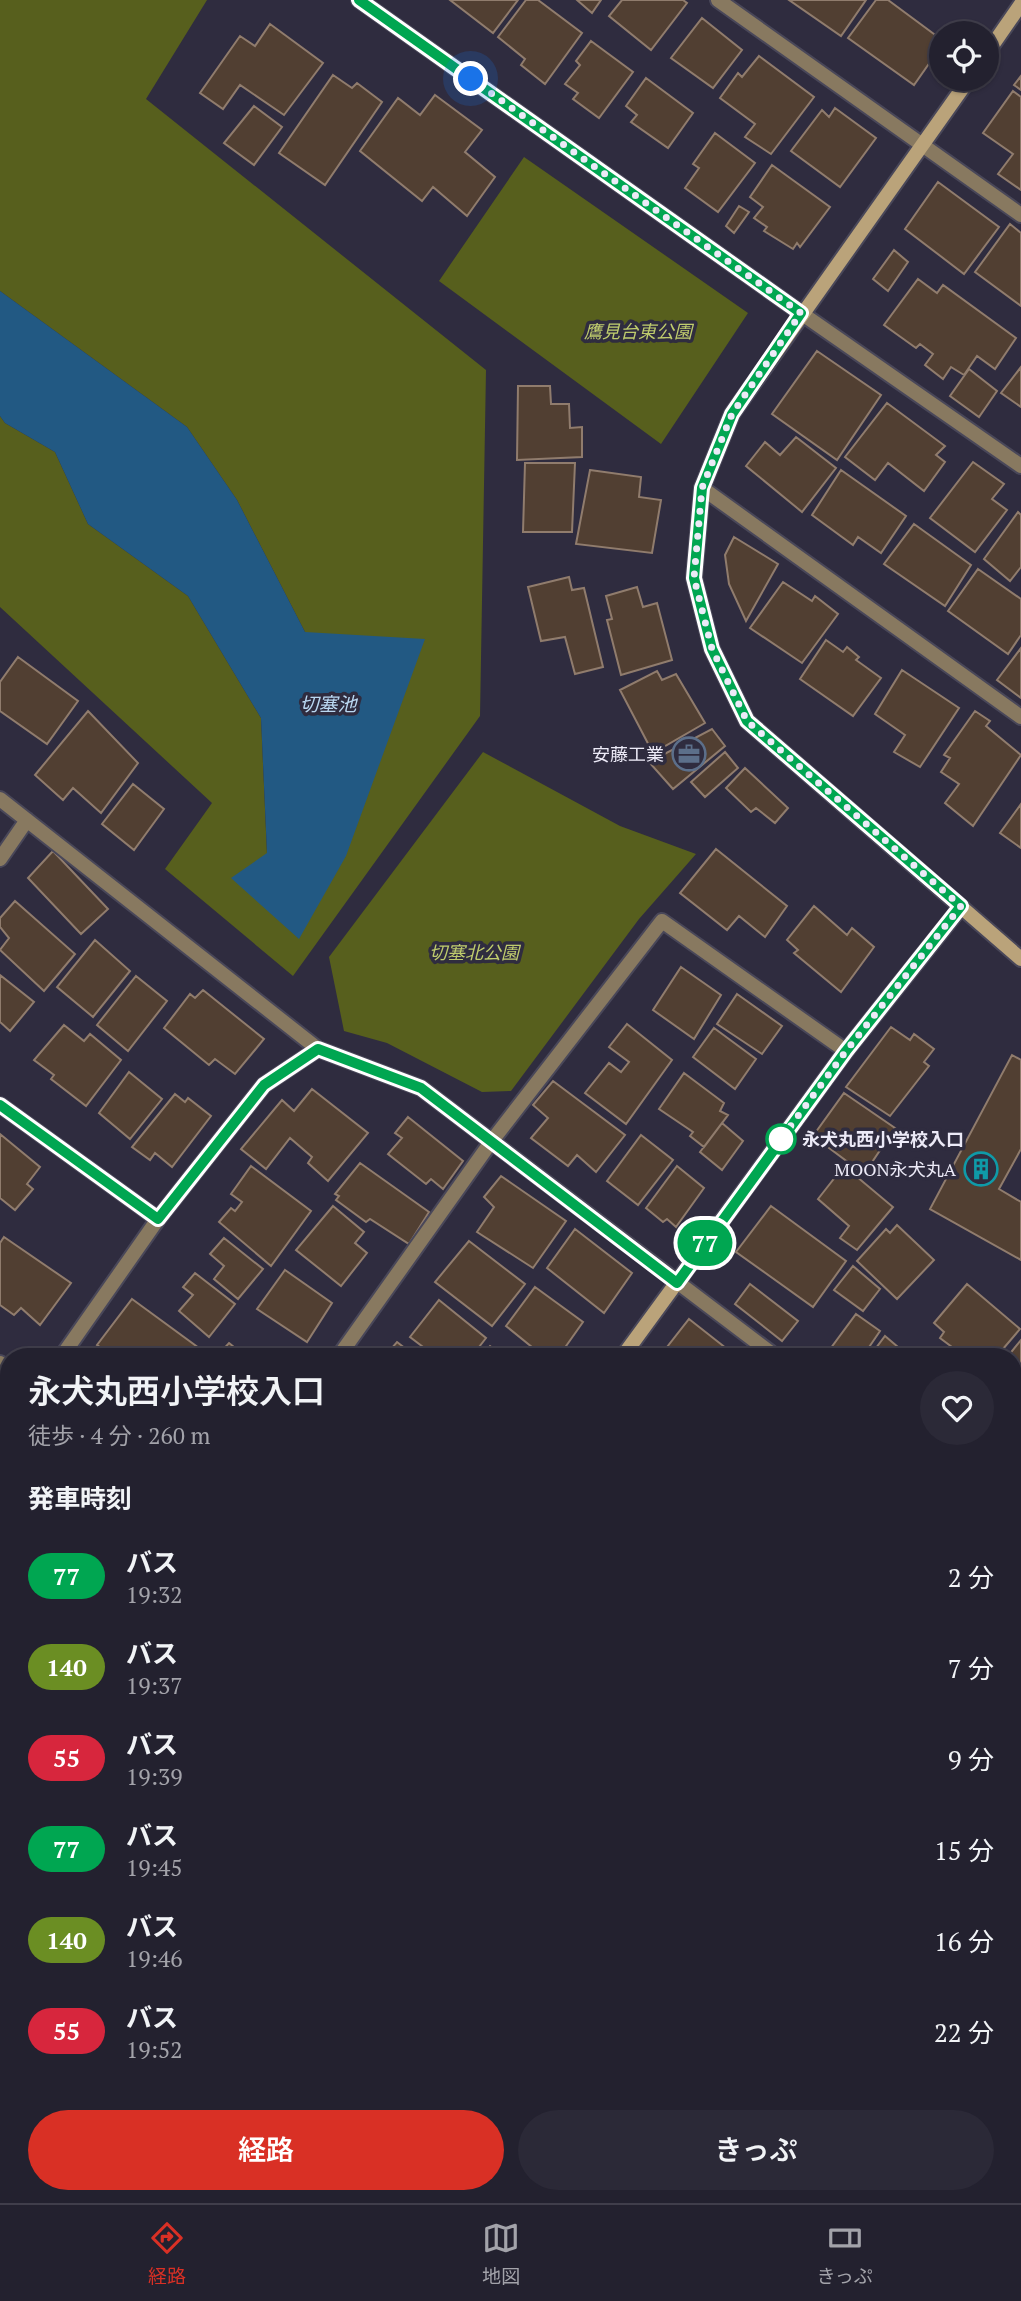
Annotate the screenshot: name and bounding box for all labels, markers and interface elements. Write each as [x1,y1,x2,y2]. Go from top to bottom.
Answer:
map controls [929,21,999,91]
button: locate [929,21,999,91]
your location [453,61,488,96]
park label: 鷹見台東公園 [584,319,695,343]
water label: 切塞池 [299,691,358,716]
office icon: 安藤工業 [670,735,708,773]
place label: 安藤工業 [592,742,664,766]
park label: 切塞北公園 [429,940,522,964]
marker: 永犬丸西小学校入口 [766,1124,796,1154]
place label: 永犬丸西小学校入口 [802,1127,964,1151]
building icon: MOON永犬丸A [962,1150,1000,1188]
place label: MOON永犬丸A [834,1157,957,1181]
line badge: 77 [674,1220,736,1266]
text: 77 [691,1227,719,1259]
text: 永犬丸西小学校入口 [28,1369,325,1412]
button: heart [920,1371,994,1445]
text: 徒歩 · 4 分 · 260 m [28,1420,210,1451]
text: 発車時刻 [28,1481,132,1515]
text: バス [126,1545,178,1579]
text: 77 [53,1560,80,1592]
text: 2 分 [948,1560,994,1594]
text: 19:32 [126,1579,183,1610]
text: バス [126,1636,178,1670]
text: 140 [46,1651,87,1683]
text: 7 分 [948,1651,994,1685]
text: 19:37 [126,1670,183,1701]
text: バス [126,1727,178,1761]
text: 55 [53,1742,80,1774]
text: 9 分 [948,1742,994,1776]
text: 19:39 [126,1761,183,1792]
text: バス [126,1818,178,1852]
text: 77 [53,1833,80,1865]
text: 15 分 [934,1833,994,1867]
text: 19:45 [126,1852,183,1883]
text: バス [126,1909,178,1943]
text: 140 [46,1924,87,1956]
text: 16 分 [934,1924,994,1958]
text: 19:46 [126,1943,183,1974]
text: バス [126,2000,178,2034]
text: 55 [53,2015,80,2047]
text: 22 分 [934,2015,994,2049]
text: 19:52 [126,2034,183,2065]
button: 経路 [28,2110,504,2190]
button: きっぷ [518,2110,994,2190]
tab: 経路 [148,2219,186,2288]
tab: 地図 [482,2219,520,2288]
tab: きっぷ [817,2219,873,2288]

